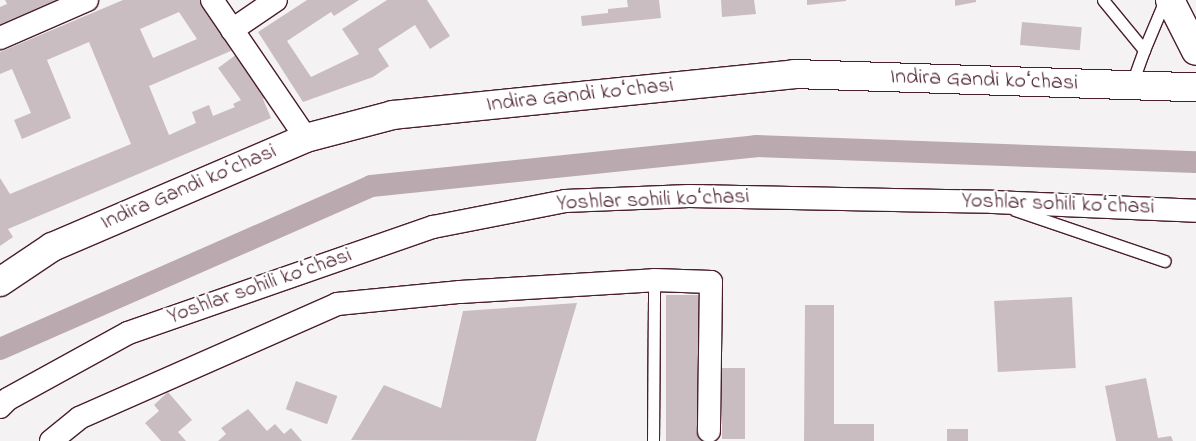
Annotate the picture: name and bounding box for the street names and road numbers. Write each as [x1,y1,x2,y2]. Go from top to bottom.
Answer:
street label: Indira Gandi koʻchasi [890,65,1078,97]
street label: Indira Gandi koʻchasi [485,73,675,119]
street label: Indira Gandi koʻchasi [97,139,281,237]
street label: Yoshlar sohili koʻchasi [556,184,750,218]
street label: Yoshlar sohili koʻchasi [961,188,1155,222]
street label: Yoshlar sohili koʻchasi [164,243,356,331]

